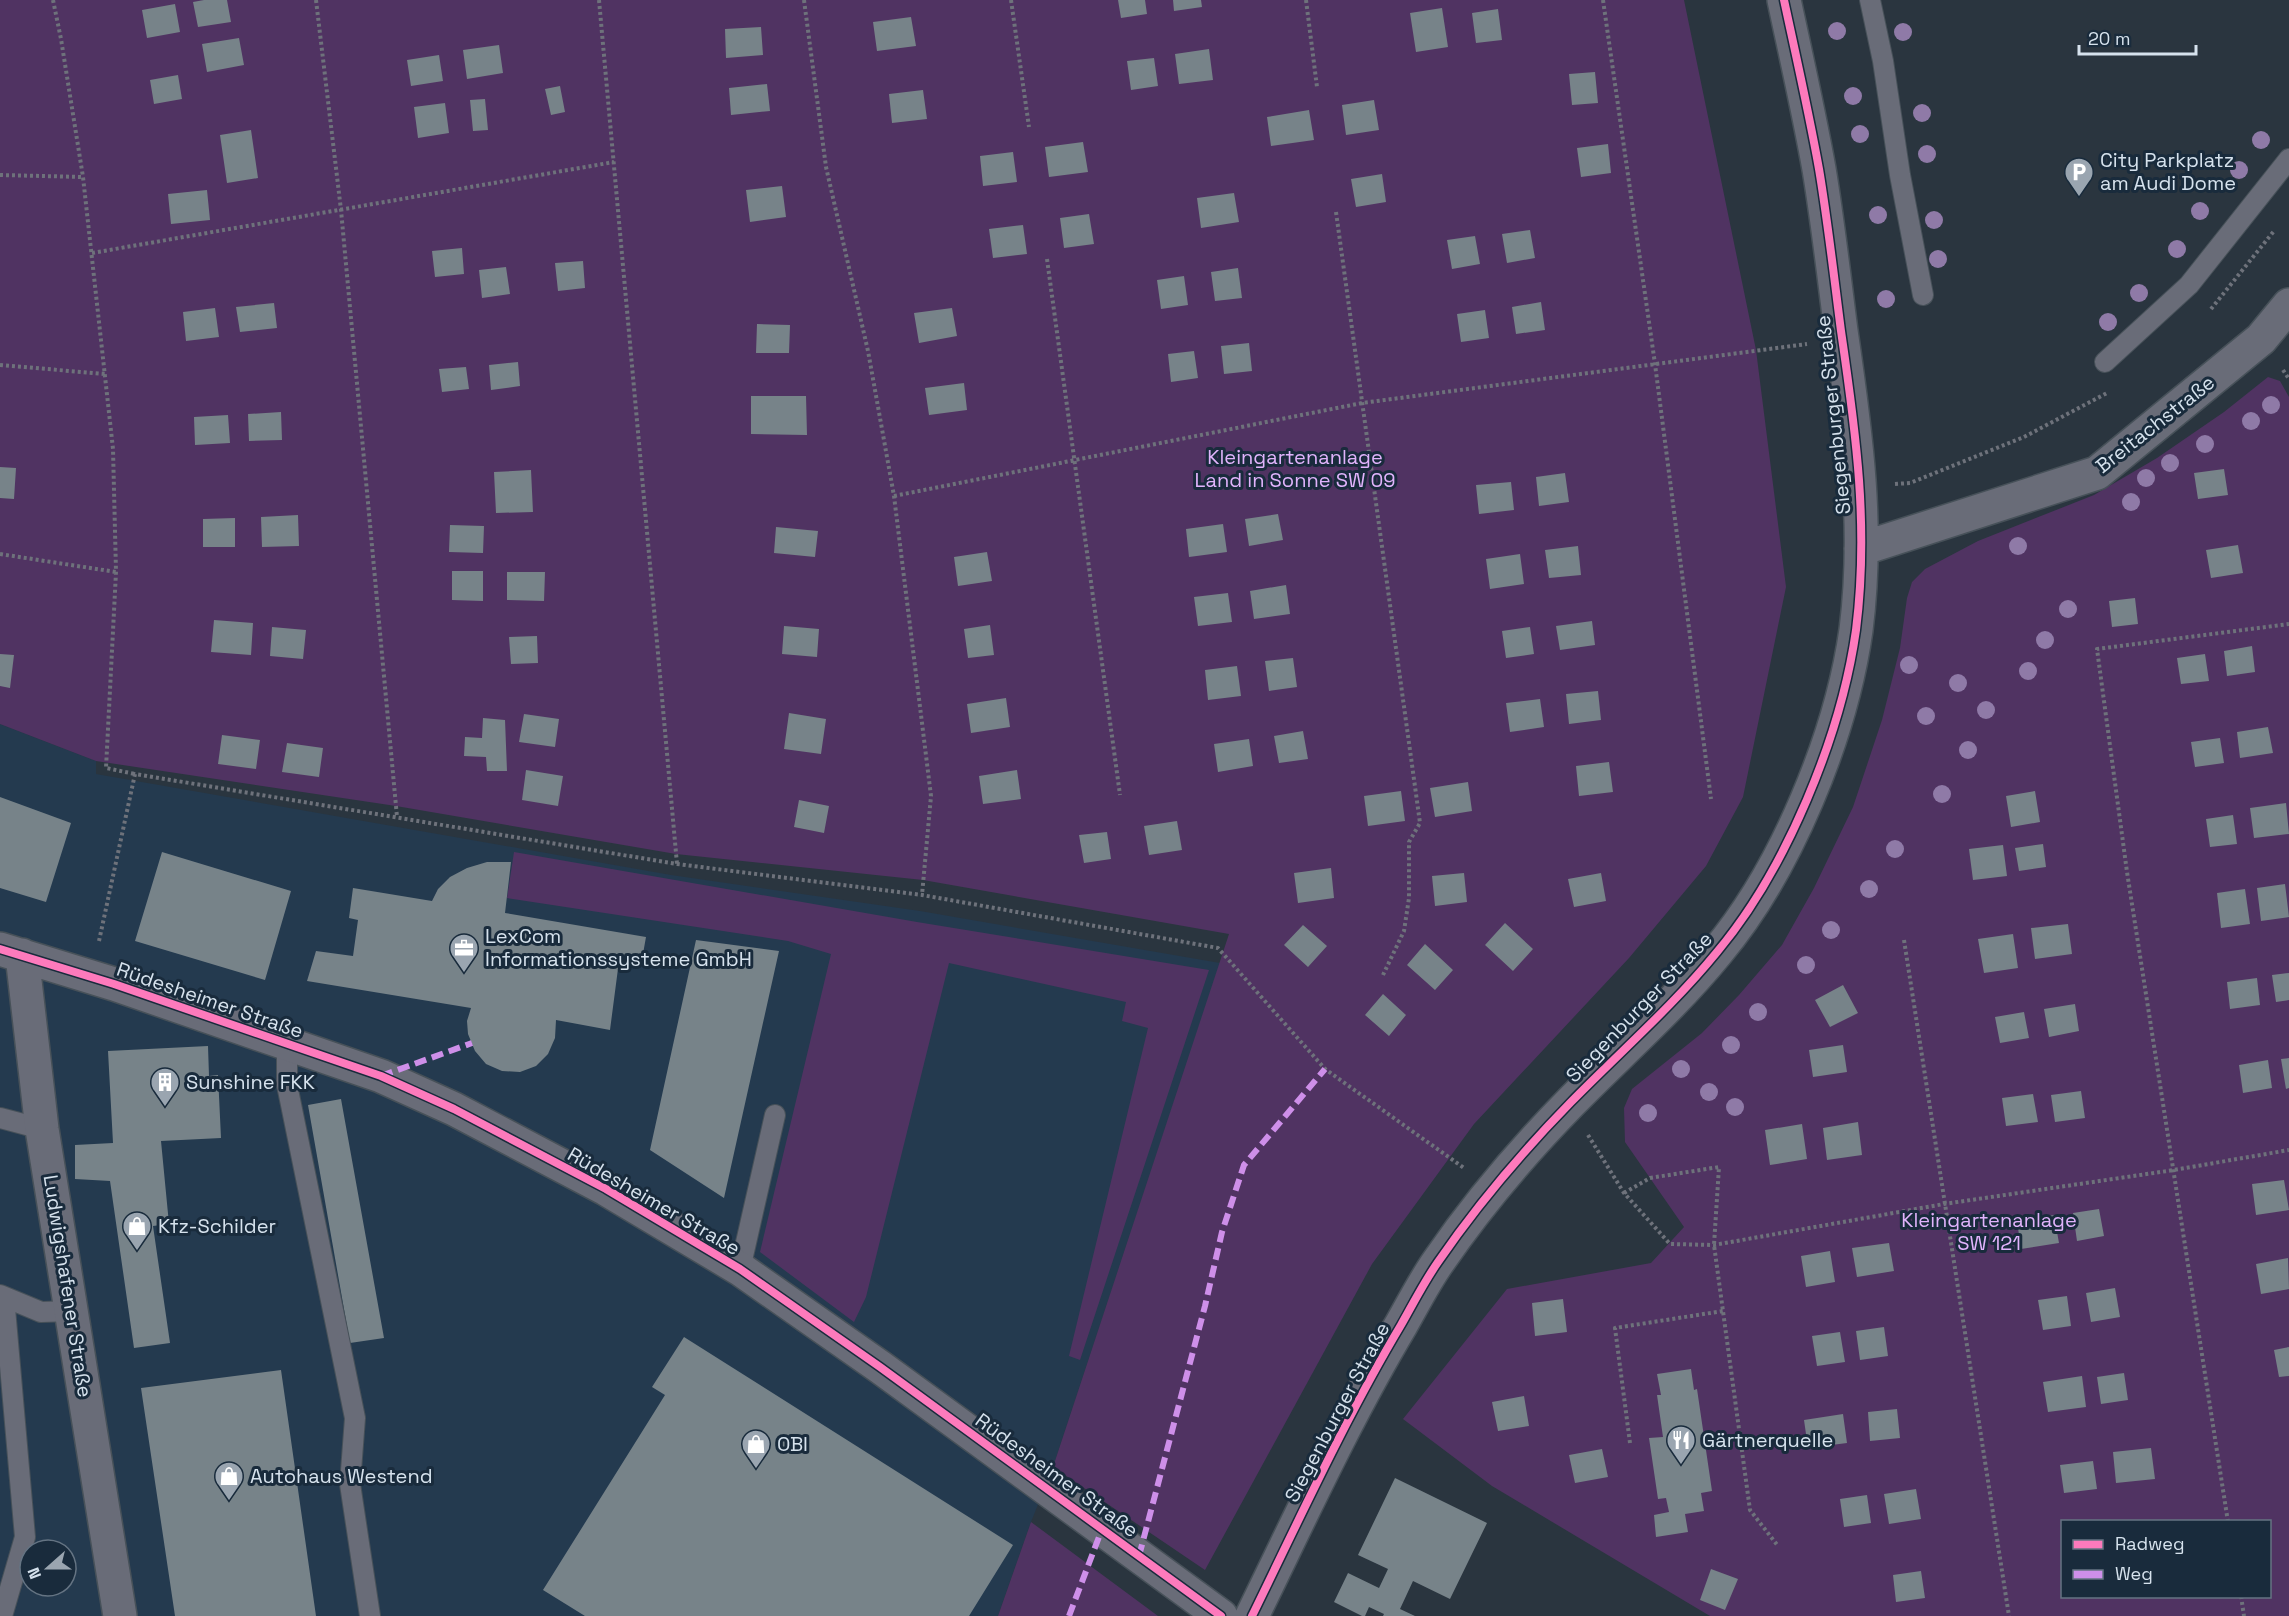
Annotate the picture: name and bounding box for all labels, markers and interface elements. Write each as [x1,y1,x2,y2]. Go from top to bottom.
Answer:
scale bar [2079,18,2196,56]
text: 20 m [2088,27,2131,50]
place label: City Parkplatz am Audi Dome [2100,147,2236,196]
parking icon: City Parkplatz am Audi Dome [2063,156,2095,198]
street label: Siegenburger Straße [1810,314,1856,516]
street label: Breitachstraße [2090,369,2220,479]
park label: Kleingartenanlage Land in Sonne SW 09 [1195,444,1395,493]
place label: LexCom Informationssysteme GmbH [485,923,752,972]
street label: Siegenburger Straße [1560,926,1718,1088]
office icon: LexCom Informationssysteme GmbH [448,932,480,974]
street label: Rüdesheimer Straße [113,956,307,1044]
building icon: Sunshine FKK [149,1066,181,1108]
place label: Sunshine FKK [186,1069,315,1095]
street label: Rüdesheimer Straße [563,1141,745,1261]
street label: Ludwigshafener Straße [38,1173,98,1399]
park label: Kleingartenanlage SW 121 [1901,1207,2077,1256]
shop icon: Kfz-Schilder [121,1210,153,1252]
place label: Kfz-Schilder [158,1213,276,1239]
street label: Siegenburger Straße [1279,1318,1395,1506]
street label: Rüdesheimer Straße [970,1407,1144,1543]
restaurant icon: Gärtnerquelle [1665,1424,1697,1466]
place label: Gärtnerquelle [1702,1427,1833,1453]
shop icon: OBI [740,1428,772,1470]
place label: OBI [777,1431,808,1457]
shop icon: Autohaus Westend [213,1460,245,1502]
place label: Autohaus Westend [250,1463,433,1489]
legend [2061,1520,2271,1598]
text: Radweg [2115,1532,2185,1555]
north arrow [18,1538,78,1598]
text: Weg [2115,1562,2153,1585]
text: N [23,1564,46,1582]

